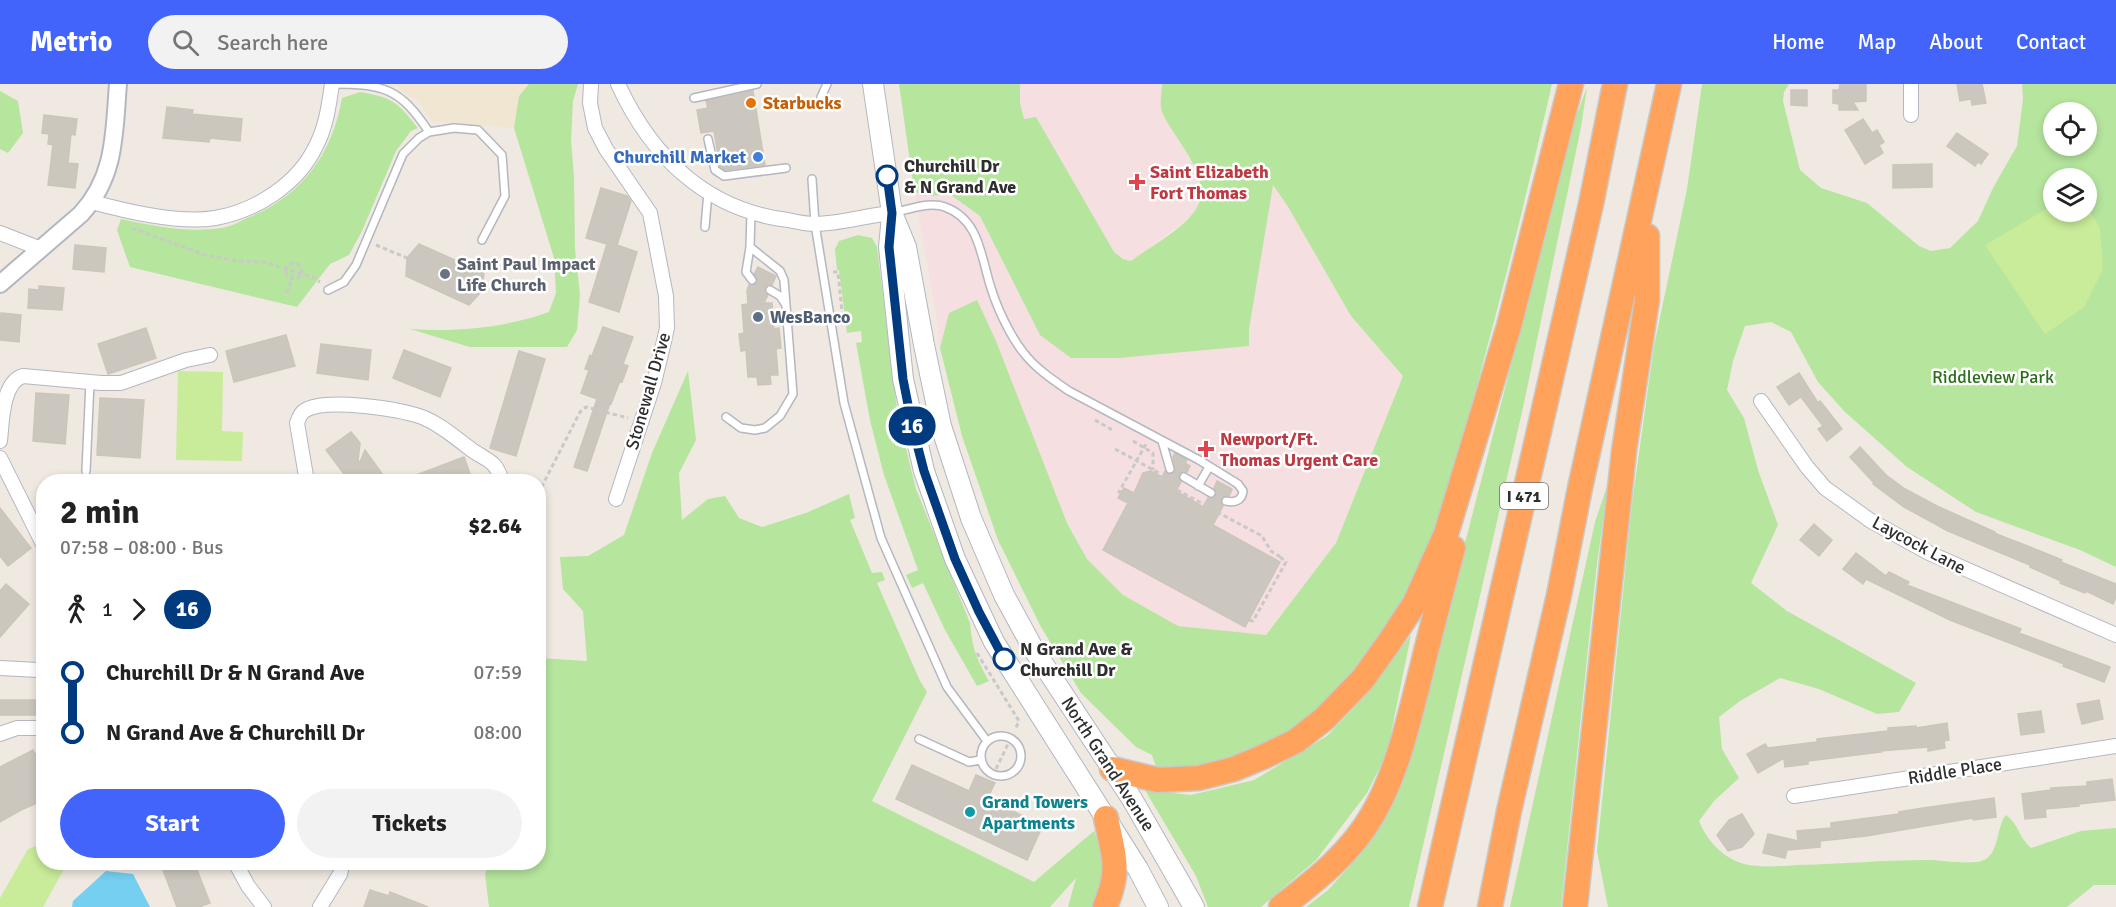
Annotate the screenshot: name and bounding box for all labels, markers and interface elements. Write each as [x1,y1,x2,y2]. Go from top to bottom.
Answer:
search box [148,15,568,69]
text: Metrio [30,25,112,59]
icon: search [169,26,202,59]
text: Search here [217,29,328,56]
text: Home [1772,29,1825,55]
text: Map [1858,29,1896,55]
text: About [1929,29,1983,55]
text: Contact [2016,29,2086,55]
place label: Starbucks [763,92,842,114]
marker: Starbucks [744,96,758,110]
map controls [2043,102,2097,222]
button: locate [2043,102,2097,156]
place label: Churchill Market [614,146,746,168]
marker: Churchill Market [751,150,765,164]
place label: Churchill Dr & N Grand Ave [904,155,1016,198]
place label: Saint Elizabeth Fort Thomas [1150,161,1269,204]
marker: Churchill Dr & N Grand Ave [876,165,898,187]
button: layers [2043,168,2097,222]
marker: Saint Elizabeth Fort Thomas [1128,173,1146,191]
place label: Saint Paul Impact Life Church [457,253,596,296]
marker: Saint Paul Impact Life Church [438,267,452,281]
place label: WesBanco [770,306,850,328]
marker: WesBanco [751,310,765,324]
street label: Stonewall Drive [621,330,675,452]
park label: Riddleview Park [1932,366,2054,388]
line badge: 16 [885,406,939,446]
text: 16 [901,413,923,439]
place label: Newport/Ft. Thomas Urgent Care [1220,428,1378,471]
marker: Newport/Ft. Thomas Urgent Care [1197,440,1215,458]
road number: I 471 [1500,483,1548,509]
text: 2 min [60,492,140,533]
street label: Laycock Lane [1868,511,1970,579]
text: $2.64 [468,512,522,539]
text: 07:58 – 08:00 · Bus [60,535,223,560]
icon: walk [60,593,93,626]
icon: forward [122,593,155,626]
text: 16 [176,596,199,622]
text: 1 [102,597,113,622]
place label: N Grand Ave & Churchill Dr [1020,638,1132,681]
marker: N Grand Ave & Churchill Dr [993,648,1015,670]
text: Churchill Dr & N Grand Ave [106,659,365,686]
text: 07:59 [473,660,522,685]
street label: North Grand Avenue [1056,693,1160,835]
text: N Grand Ave & Churchill Dr [106,719,365,746]
text: 08:00 [473,720,522,745]
street label: Riddle Place [1906,753,2004,789]
button: Start [60,789,285,858]
button: Tickets [297,789,522,858]
place label: Grand Towers Apartments [982,791,1088,834]
marker: Grand Towers Apartments [963,805,977,819]

